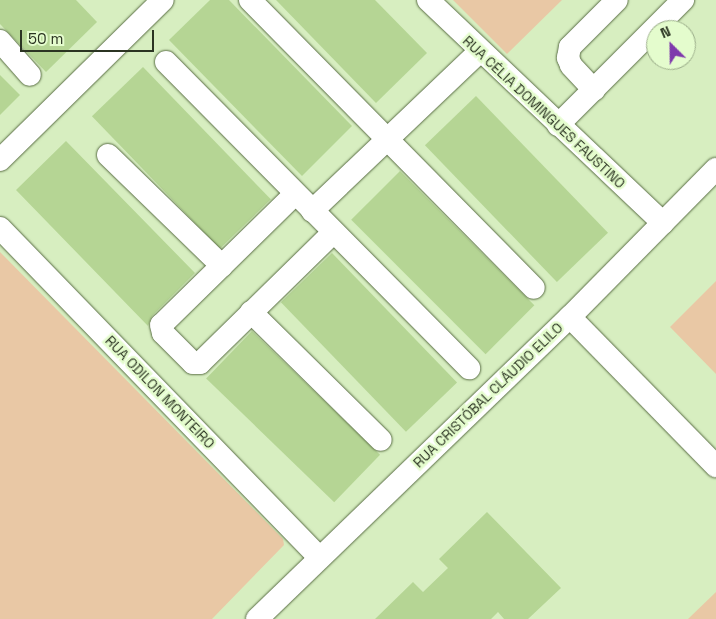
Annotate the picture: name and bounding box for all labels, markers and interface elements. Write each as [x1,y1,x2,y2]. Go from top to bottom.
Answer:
scale bar [22,20,156,52]
north arrow [646,20,696,70]
text: N [658,22,673,42]
text: 50 m [28,29,63,48]
street label: RUA CÉLIA DOMINGUES FAUSTINO [459,32,629,192]
street label: RUA CRISTÓBAL CLÁUDIO ELILO [410,319,566,471]
street label: RUA ODILON MONTEIRO [102,332,218,452]

